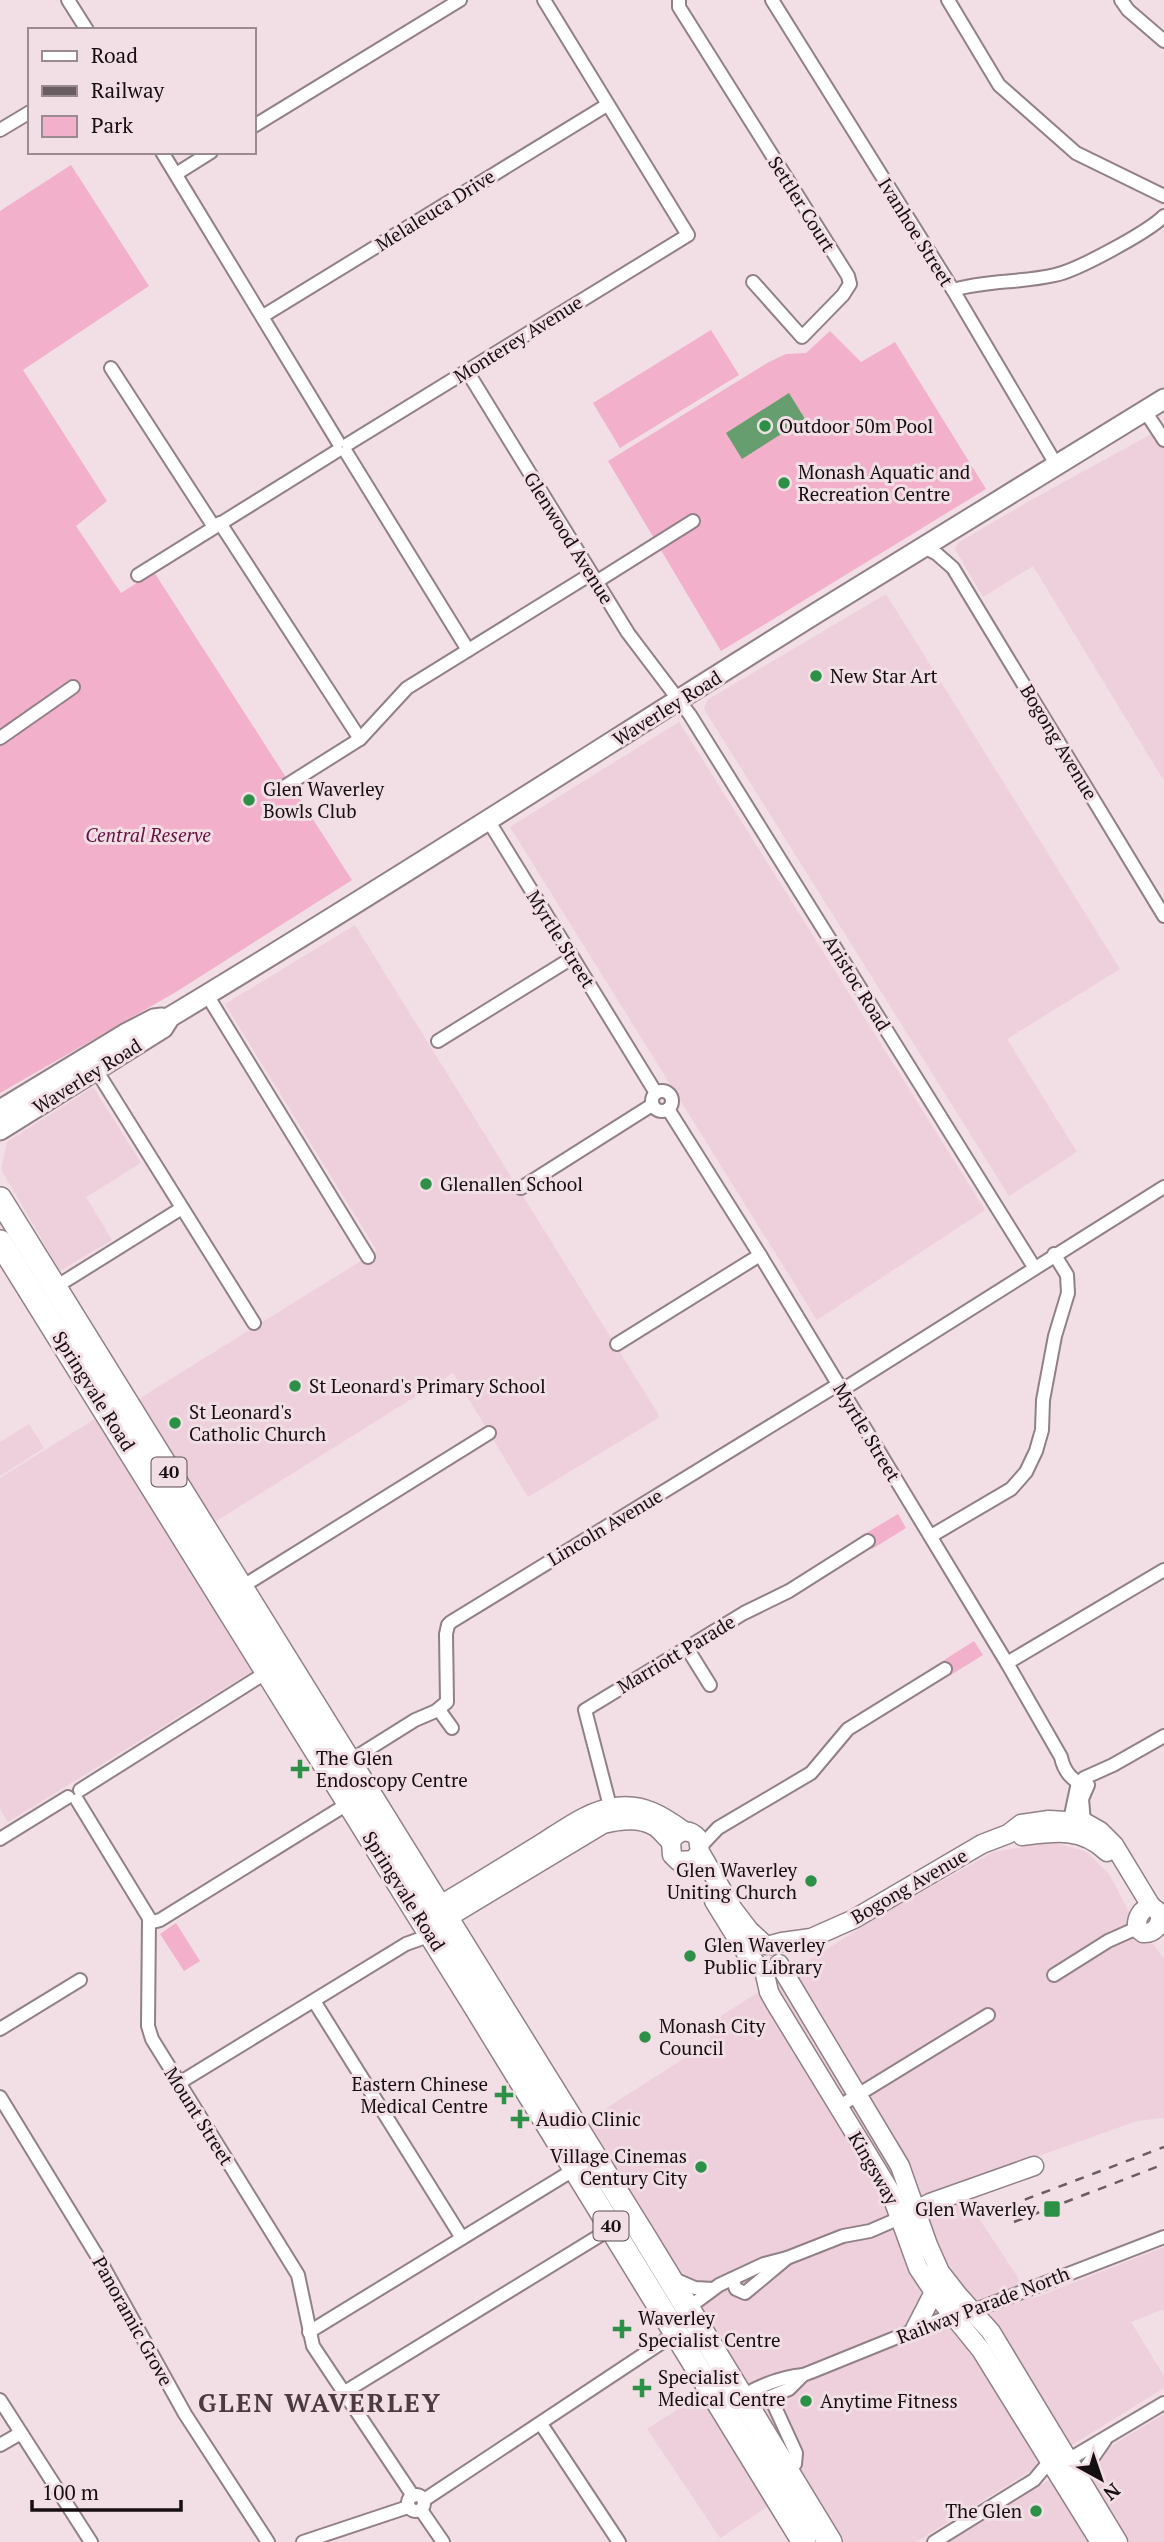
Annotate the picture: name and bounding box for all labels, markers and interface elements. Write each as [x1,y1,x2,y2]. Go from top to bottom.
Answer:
legend [28,28,256,154]
text: Road [91,41,138,69]
text: Railway [91,76,165,104]
text: Park [91,111,133,139]
street label: Settler Court [763,151,842,256]
street label: Melaleuca Drive [370,163,499,256]
street label: Ivanhoe Street [873,173,960,291]
street label: Monterey Avenue [449,289,587,388]
place label: Outdoor 50m Pool [779,413,933,438]
marker: Outdoor 50m Pool [757,418,773,434]
place label: Monash Aquatic and Recreation Centre [798,459,971,506]
street label: Glenwood Avenue [519,467,620,608]
marker: Monash Aquatic and Recreation Centre [776,475,792,491]
place label: New Star Art [830,663,938,688]
street label: Waverley Road [608,664,726,751]
marker: New Star Art [808,668,824,684]
street label: Bogong Avenue [1015,679,1104,804]
place label: Glen Waverley Bowls Club [263,776,384,823]
marker: Glen Waverley Bowls Club [241,792,257,808]
park label: Central Reserve [85,822,211,847]
street label: Myrtle Street [521,885,601,992]
street label: Aristoc Road [818,930,897,1035]
street label: Waverley Road [28,1032,146,1119]
place label: Glenallen School [440,1171,583,1196]
marker: Glenallen School [418,1176,434,1192]
street label: Springvale Road [48,1326,141,1456]
place label: St Leonard's Primary School [309,1373,546,1398]
marker: St Leonard's Primary School [287,1378,303,1394]
street label: Myrtle Street [828,1378,907,1486]
place label: St Leonard's Catholic Church [189,1399,326,1446]
marker: St Leonard's Catholic Church [167,1415,183,1431]
road number: 40 [152,1457,186,1486]
street label: Lincoln Avenue [543,1482,667,1571]
street label: Marriott Parade [612,1609,739,1699]
place label: The Glen Endoscopy Centre [316,1745,468,1792]
marker: The Glen Endoscopy Centre [290,1759,310,1779]
street label: Springvale Road [358,1826,451,1956]
street label: Bogong Avenue [846,1842,971,1929]
place label: Glen Waverley Uniting Church [667,1857,797,1904]
marker: Glen Waverley Uniting Church [803,1873,819,1889]
place label: Glen Waverley Public Library [704,1932,825,1979]
marker: Glen Waverley Public Library [682,1948,698,1964]
place label: Monash City Council [659,2013,766,2060]
marker: Monash City Council [637,2029,653,2045]
street label: Mount Street [159,2062,240,2170]
place label: Eastern Chinese Medical Centre [352,2071,488,2118]
marker: Eastern Chinese Medical Centre [494,2085,514,2105]
place label: Audio Clinic [536,2106,641,2131]
marker: Audio Clinic [510,2109,530,2129]
street label: Kingsway [843,2127,906,2209]
place label: Village Cinemas Century City [550,2143,687,2190]
marker: Village Cinemas Century City [693,2159,709,2175]
place label: Glen Waverley [915,2196,1036,2221]
marker: Glen Waverley [1042,2199,1062,2219]
road number: 40 [594,2212,628,2240]
street label: Panoramic Grove [87,2251,179,2390]
street label: Railway Parade North [893,2260,1073,2349]
place label: Waverley Specialist Centre [638,2305,781,2352]
marker: Waverley Specialist Centre [612,2319,632,2339]
place label: Specialist Medical Centre [658,2364,786,2411]
marker: Specialist Medical Centre [632,2378,652,2398]
district label: GLEN WAVERLEY [198,2385,442,2419]
place label: Anytime Fitness [820,2388,958,2413]
marker: Anytime Fitness [798,2393,814,2409]
north arrow [1066,2444,1136,2514]
scale bar [32,2468,180,2512]
text: 100 m [42,2478,99,2506]
text: N [1098,2478,1126,2507]
place label: The Glen [945,2498,1022,2523]
marker: The Glen [1028,2503,1044,2519]

